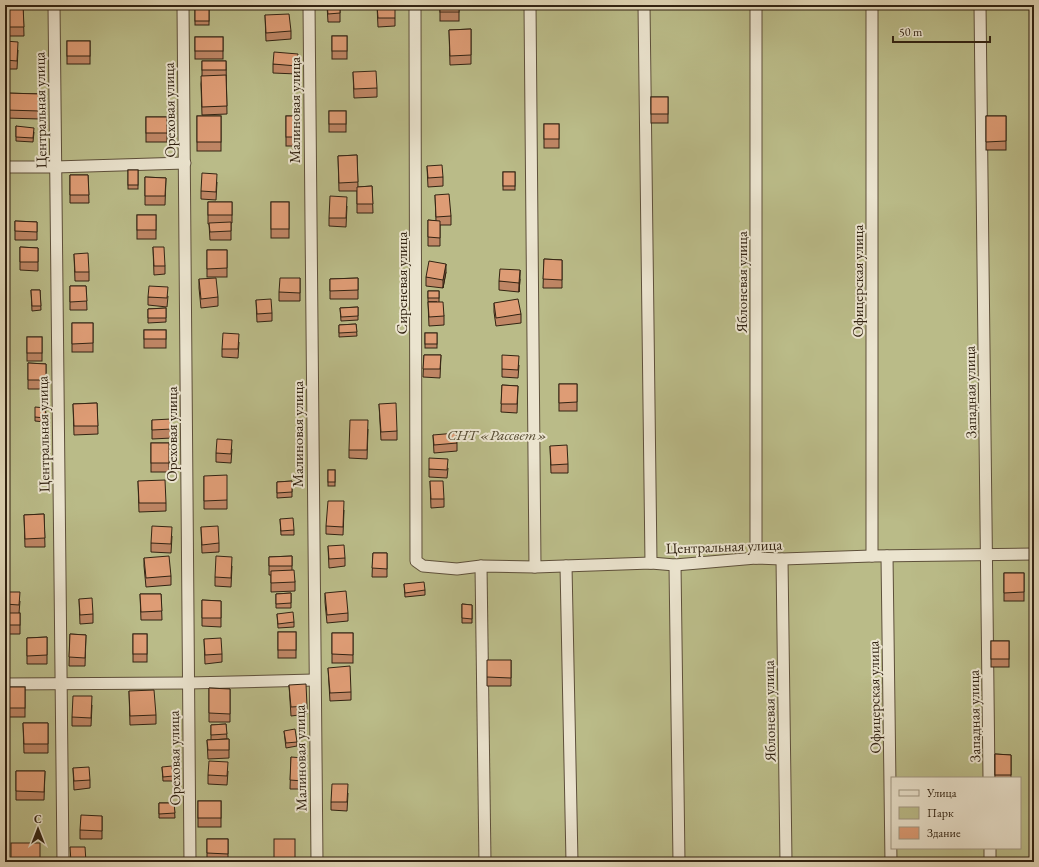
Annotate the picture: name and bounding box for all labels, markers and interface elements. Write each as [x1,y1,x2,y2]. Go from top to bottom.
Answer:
scale bar [893,18,990,44]
text: 50 m [899,24,923,40]
street label: Центральная улица [29,52,51,168]
street label: Малиновая улица [285,57,304,163]
street label: Ореховая улица [159,62,179,158]
street label: Офицерская улица [848,224,867,338]
street label: Яблоневая улица [732,231,751,334]
street label: Сиреневая улица [392,232,411,334]
street label: Западная улица [960,346,980,438]
street label: Центральная улица [32,376,54,492]
street label: Малиновая улица [288,381,307,487]
street label: Ореховая улица [162,386,181,482]
park label: СНТ «Рассвет» [447,425,547,444]
street label: Центральная улица [665,534,783,558]
street label: Офицерская улица [864,640,884,754]
street label: Яблоневая улица [759,660,779,763]
street label: Западная улица [964,670,984,762]
street label: Малиновая улица [290,705,310,811]
street label: Ореховая улица [164,710,184,806]
legend [891,777,1021,849]
text: Улица [926,785,957,801]
text: Парк [927,805,954,821]
north arrow [18,809,58,849]
text: С [34,812,42,826]
text: Здание [927,825,961,841]

